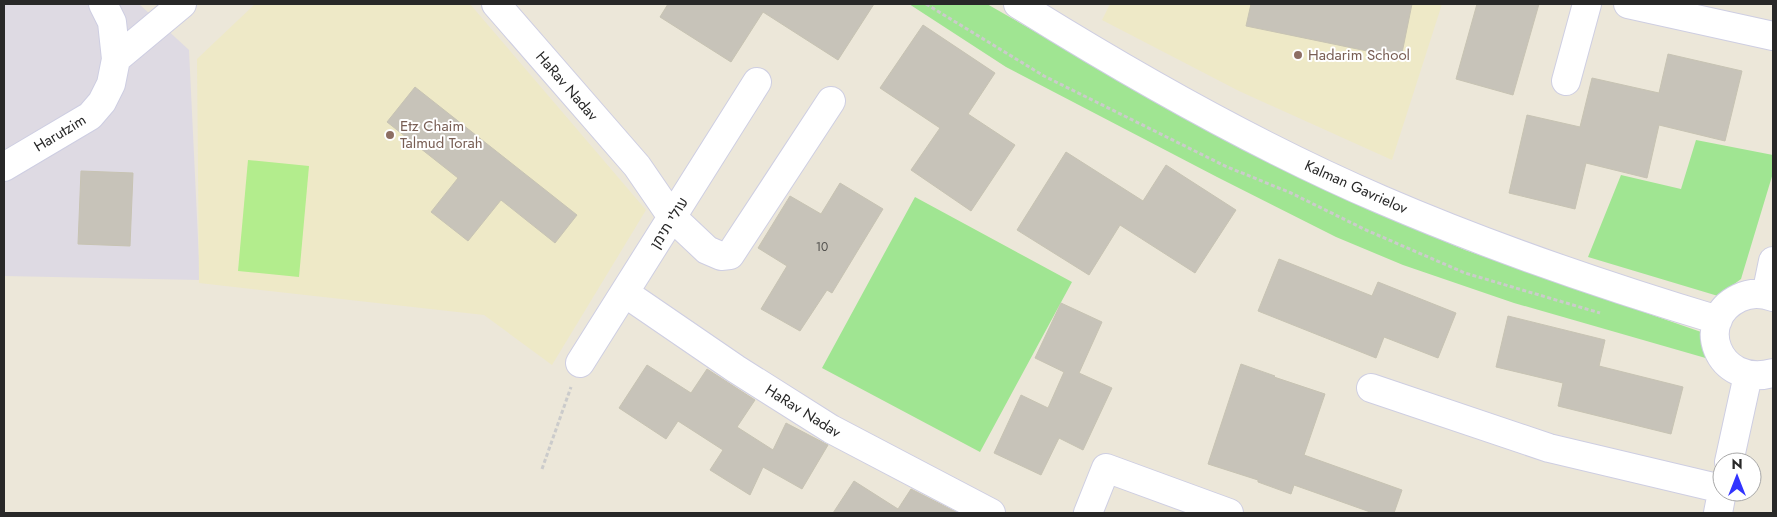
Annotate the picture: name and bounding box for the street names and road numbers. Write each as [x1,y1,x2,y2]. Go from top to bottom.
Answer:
street label: HaRav Nadav [531,46,604,126]
street label: Harutzim [30,109,90,157]
street label: Kalman Gavrielov [1301,154,1411,220]
street label: עולי תימן [644,193,694,253]
street label: HaRav Nadav [761,379,846,443]

